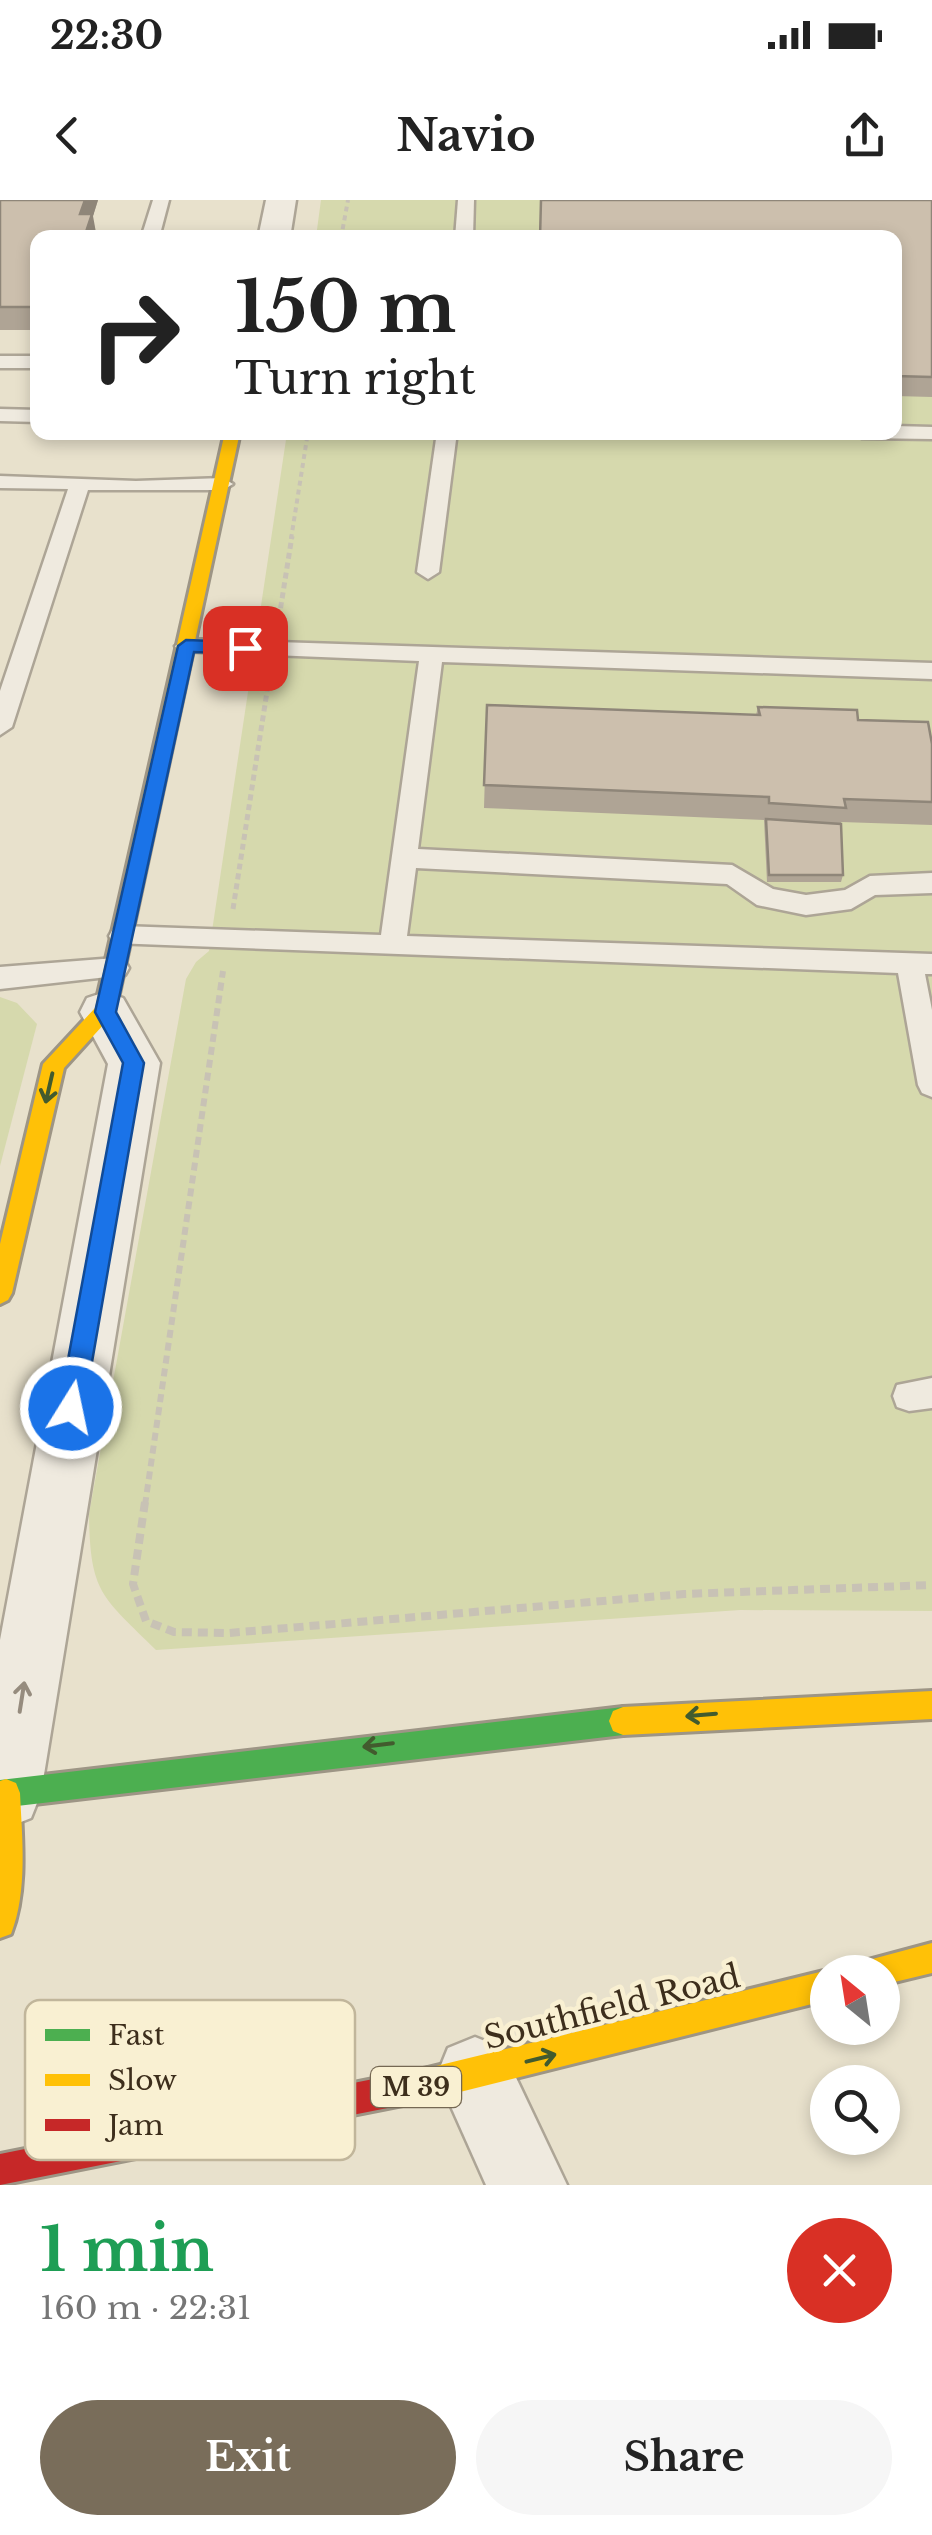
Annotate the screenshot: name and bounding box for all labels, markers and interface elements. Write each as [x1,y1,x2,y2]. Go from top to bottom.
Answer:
text: 22:30 [50,12,163,59]
text: Navio [396,107,536,163]
icon: back [40,108,95,163]
icon: share [837,108,892,163]
text: 150 m [235,264,456,351]
icon: right [70,270,200,400]
text: Turn right [235,350,476,406]
pin [203,606,288,691]
icon: arrive [218,621,273,676]
one-way arrow [39,1071,57,1103]
position arrow [19,1356,123,1460]
one-way arrow [13,1681,32,1714]
one-way arrow [686,1705,718,1724]
one-way arrow [362,1737,394,1755]
north arrow [810,1955,900,2045]
map controls [810,1955,900,2155]
street label: Southfield Road [480,1956,744,2058]
legend [25,2000,355,2160]
text: Fast [108,2018,165,2053]
one-way arrow [525,2048,556,2067]
text: Slow [108,2063,177,2098]
button: search [810,2065,900,2155]
road number: M 39 [371,2067,461,2107]
text: Jam [104,2108,164,2143]
text: 1 min [40,2213,214,2287]
button: close [787,2218,892,2323]
text: 160 m · 22:31 [40,2288,251,2328]
button: Exit [40,2400,456,2515]
button: Share [476,2400,892,2515]

